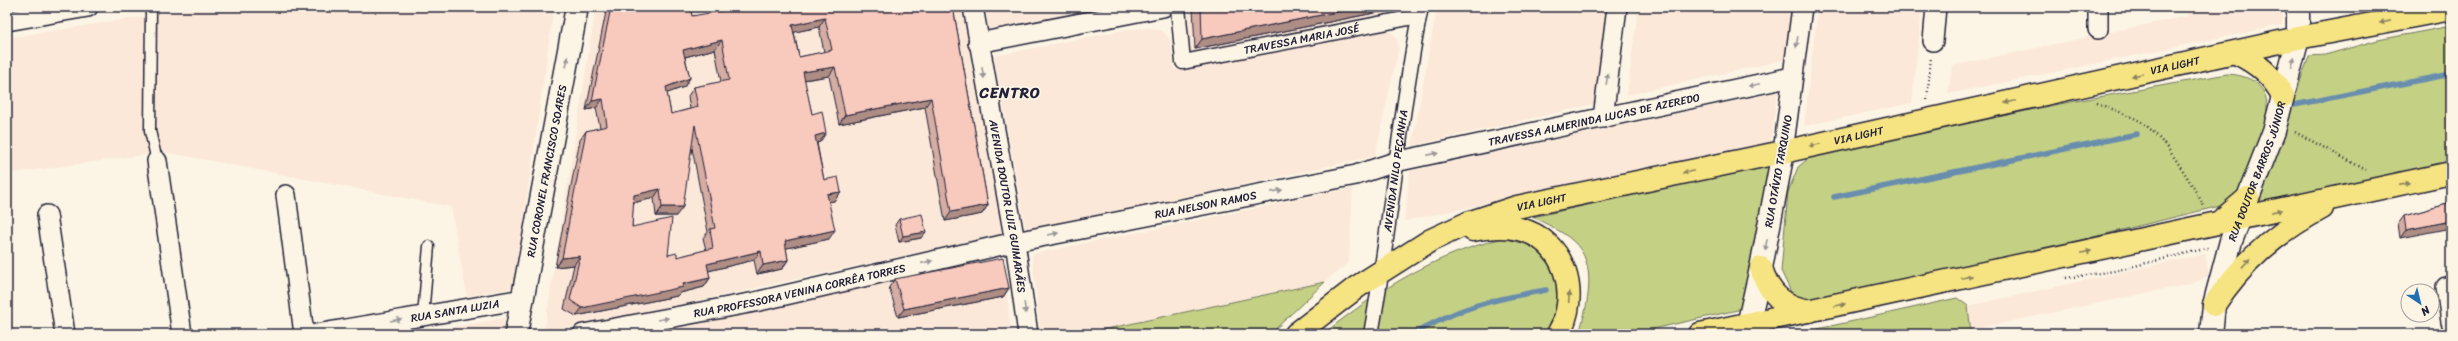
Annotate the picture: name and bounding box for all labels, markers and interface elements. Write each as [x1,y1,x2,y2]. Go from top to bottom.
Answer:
street label: TRAVESSA MARIA JOSÉ [1242,19,1362,60]
one-way arrow [2379,19,2391,25]
one-way arrow [1794,36,1800,48]
street label: VIA LIGHT [2149,51,2203,80]
one-way arrow [564,56,570,68]
one-way arrow [2290,57,2296,69]
one-way arrow [981,67,987,79]
one-way arrow [2131,72,2144,78]
one-way arrow [1604,73,1611,85]
district label: CENTRO [978,80,1041,106]
street label: RUA CORONEL FRANCISCO SOARES [522,83,572,259]
one-way arrow [1748,83,1760,89]
street label: TRAVESSA ALMERINDA LUCAS DE AZEREDO [1487,88,1702,152]
street label: RUA DOUTOR BARROS JÚNIOR [2223,99,2291,244]
one-way arrow [2004,100,2017,106]
street label: AVENIDA NILO PEÇANHA [1378,109,1413,234]
street label: RUA OTÁVIO TARQUINO [1759,113,1798,229]
street label: AVENIDA DOUTOR LUIZ GUIMARÃES [983,117,1031,294]
street label: VIA LIGHT [1832,121,1886,150]
one-way arrow [1809,143,1821,149]
one-way arrow [1427,150,1439,156]
one-way arrow [1682,169,1694,175]
one-way arrow [2398,180,2411,186]
street label: RUA NELSON RAMOS [1153,186,1259,224]
one-way arrow [1271,187,1283,193]
street label: VIA LIGHT [1515,188,1569,217]
one-way arrow [2271,208,2284,214]
one-way arrow [1047,231,1060,237]
one-way arrow [1762,239,1768,251]
one-way arrow [2080,248,2093,254]
one-way arrow [2241,258,2251,268]
street label: RUA PROFESSORA VENINA CORRÊA TORRES [692,259,908,323]
one-way arrow [921,259,933,265]
one-way arrow [1961,274,1974,280]
north arrow [2400,283,2440,323]
one-way arrow [1566,291,1573,303]
street label: RUA SANTA LUZIA [409,294,501,328]
text: N [2417,300,2435,321]
one-way arrow [1834,301,1847,307]
one-way arrow [1022,302,1028,314]
one-way arrow [657,316,669,322]
one-way arrow [390,317,402,323]

